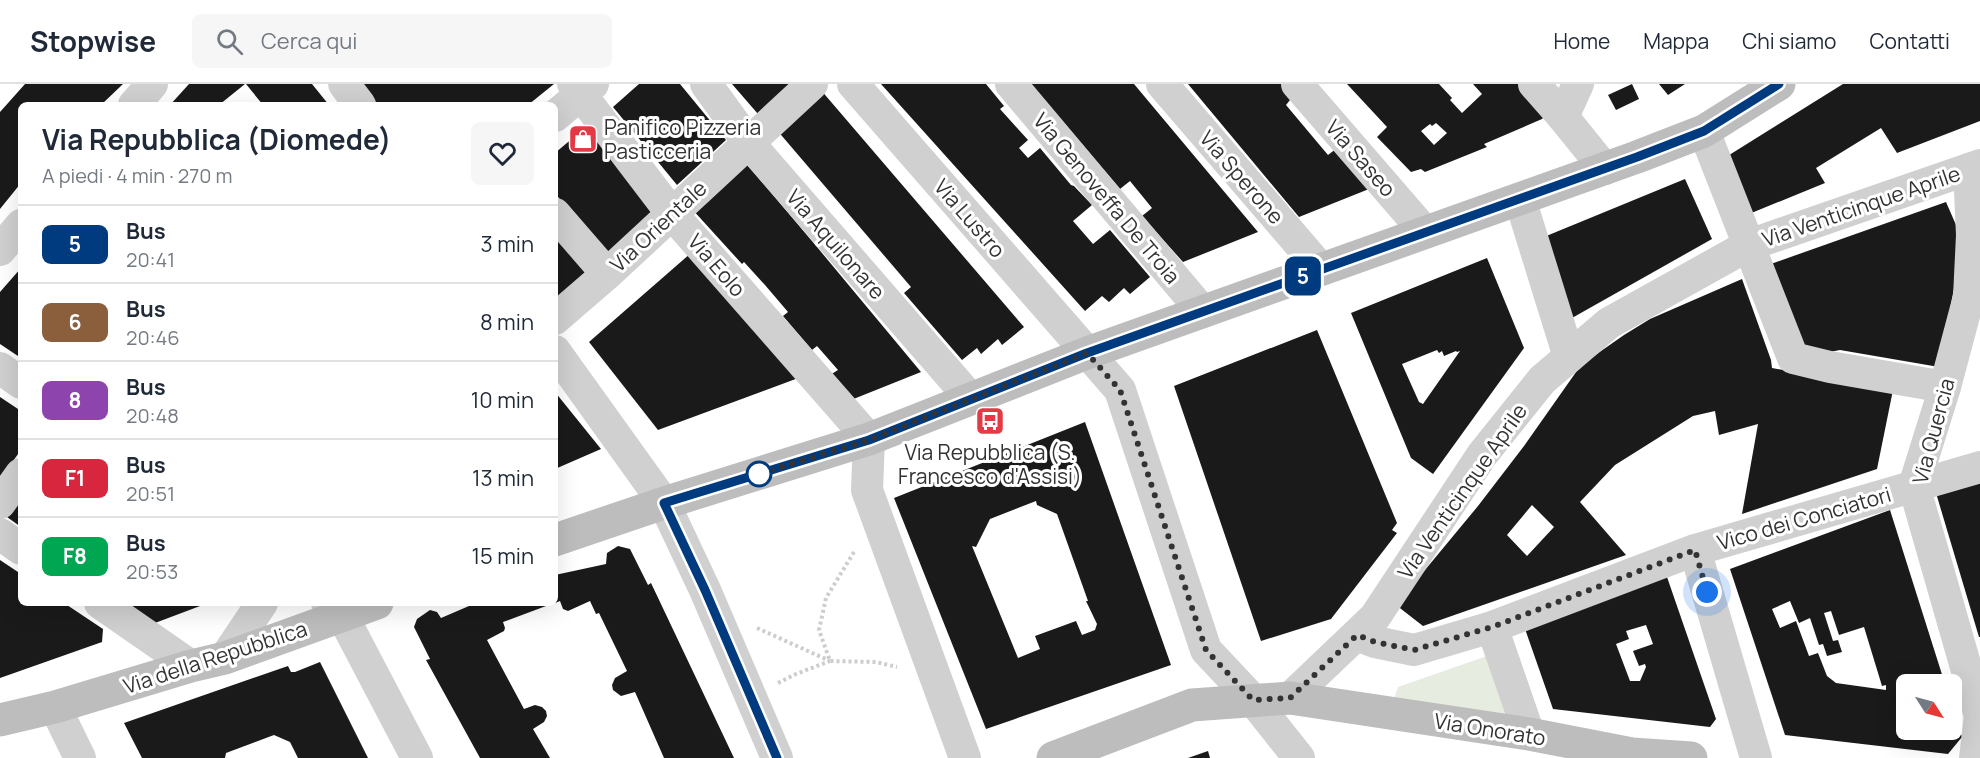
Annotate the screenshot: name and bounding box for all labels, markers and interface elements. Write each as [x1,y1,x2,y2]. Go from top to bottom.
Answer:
search box [192,14,612,68]
text: Stopwise [30,22,156,60]
icon: search [213,25,246,58]
text: Cerca qui [261,26,357,56]
text: Home [1553,27,1610,55]
text: Mappa [1643,27,1709,55]
text: Chi siamo [1742,27,1837,55]
text: Contatti [1870,27,1950,55]
street label: Via Genoveffa De Troia [1027,107,1187,289]
place label: Panifico Pizzeria Pasticceria [604,113,761,165]
street label: Via Saseo [1320,114,1402,202]
text: Via Repubblica (Diomede) [42,120,391,158]
button: heart [471,122,534,185]
shop icon: Panifico Pizzeria Pasticceria [567,123,599,155]
street label: Via Sperone [1194,124,1290,230]
street label: Via Venticinque Aprile [1758,159,1964,253]
text: A piedi · 4 min · 270 m [42,162,232,189]
street label: Via Lustro [928,173,1012,263]
street label: Via Orientale [604,174,712,278]
street label: Via Aquilonare [780,183,892,305]
text: Bus [126,216,166,246]
street label: Via Eolo [682,228,752,302]
text: 3 min [481,229,534,259]
text: 5 [69,230,81,258]
text: 20:41 [126,246,175,273]
line badge: 5 [1284,256,1322,296]
text: 5 [1297,262,1309,290]
text: Bus [126,294,166,324]
text: 8 min [480,307,534,337]
text: 6 [68,308,82,336]
text: 20:46 [126,324,180,351]
text: Bus [126,372,166,402]
street label: Via Quercia [1905,375,1961,487]
text: 10 min [471,385,534,415]
text: 8 [69,386,81,414]
street label: Via Venticinque Aprile [1391,398,1533,584]
text: 20:48 [126,402,179,429]
bus stop icon: Via Repubblica (S. Francesco d'Assisi) [974,405,1006,437]
place label: Via Repubblica (S. Francesco d'Assisi) [898,438,1082,490]
text: Bus [126,450,166,480]
unlabelled marker [746,461,772,487]
text: 13 min [472,463,534,493]
text: F1 [65,464,85,492]
text: 20:51 [126,480,175,507]
street label: Vico dei Conciatori [1714,480,1894,556]
text: Bus [126,528,166,558]
text: 15 min [471,541,534,571]
text: F8 [63,542,87,570]
text: 20:53 [126,558,178,585]
your location [1692,577,1722,607]
street label: Via della Repubblica [120,614,310,700]
north arrow [1896,674,1962,740]
map controls [1896,674,1962,740]
street label: Via Onorato [1432,706,1548,752]

